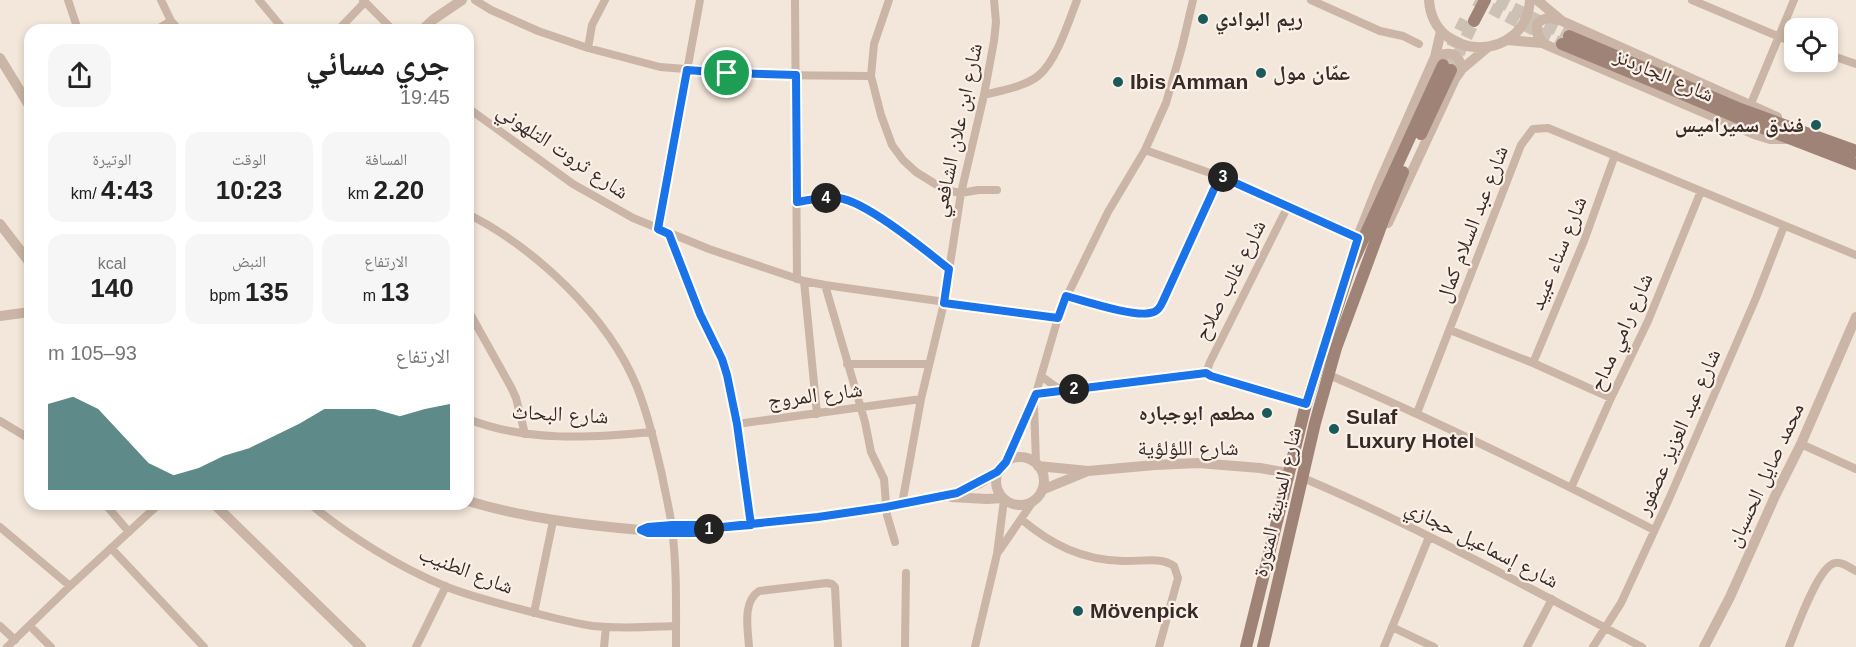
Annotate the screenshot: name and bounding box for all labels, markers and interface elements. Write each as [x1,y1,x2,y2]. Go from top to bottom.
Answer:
place label: ريم البوادي [1215,7,1303,35]
marker: ريم البوادي [1196,12,1210,26]
map controls [1784,18,1838,72]
button: locate [1784,18,1838,72]
street label: شارع ابن علان الشافعي [927,41,991,220]
street label: شارع الجاردنز [1609,43,1717,108]
button: share [48,44,111,107]
text: جري مسائي [305,45,450,82]
pin [701,47,752,98]
icon: arrive [710,56,743,89]
place label: عمّان مول [1273,61,1350,86]
marker: عمّان مول [1254,66,1268,80]
place label: Ibis Amman [1130,70,1248,93]
marker: Ibis Amman [1111,75,1125,89]
text: 19:45 [400,86,450,108]
street label: شارع ثروت التلهوني [490,98,633,207]
place label: فندق سميراميس [1675,113,1804,138]
marker: فندق سميراميس [1809,118,1823,132]
street label: شارع عبد السلام كمال [1431,142,1515,306]
text: الوتيرة [93,151,131,168]
text: الوقت [232,151,266,168]
text: المسافة [365,151,407,168]
pin: 3 [1208,162,1238,192]
text: 3 [1219,168,1227,185]
text: 4:43 [101,175,153,205]
text: 10:23 [216,175,282,205]
text: 2.20 [374,175,424,205]
pin: 4 [811,183,841,213]
text: /km [71,185,101,202]
text: km [348,185,374,202]
text: 4 [822,189,830,206]
street label: شارع سناء عبيد [1524,193,1593,314]
street label: شارع غالب صلاح [1189,216,1272,345]
text: النبض [232,253,266,270]
text: الارتفاع [364,253,408,270]
text: kcal [98,255,126,272]
street label: شارع رامي مداح [1584,269,1662,396]
text: 140 [90,273,134,303]
text: 135 [245,277,288,307]
text: 13 [380,277,409,307]
text: bpm [210,287,245,304]
text: m [363,287,380,304]
text: 93–105 m [48,342,137,364]
text: الارتفاع [395,345,450,367]
street label: شارع عبد العزيز عصفور [1630,345,1726,520]
pin: 2 [1059,374,1089,404]
street label: شارع المروج [766,377,864,414]
text: 2 [1070,380,1078,397]
street label: شارع البحاث [511,399,609,430]
street label: محمد صايل الحسبان [1721,399,1810,551]
place label: مطعم ابوجباره [1139,401,1255,427]
place label: Sulaf Luxury Hotel [1346,405,1474,452]
marker: مطعم ابوجباره [1260,406,1274,420]
marker: Sulaf Luxury Hotel [1327,422,1341,436]
street label: شارع المدينة المنورة [1248,425,1307,580]
street label: شارع اللؤلؤية [1137,436,1239,461]
street label: شارع إسماعيل حجازي [1399,495,1563,597]
pin: 1 [694,514,724,544]
text: 1 [705,520,713,537]
street label: شارع الطنيب [415,541,517,600]
place label: Mövenpick [1090,599,1199,622]
marker: Mövenpick [1071,604,1085,618]

